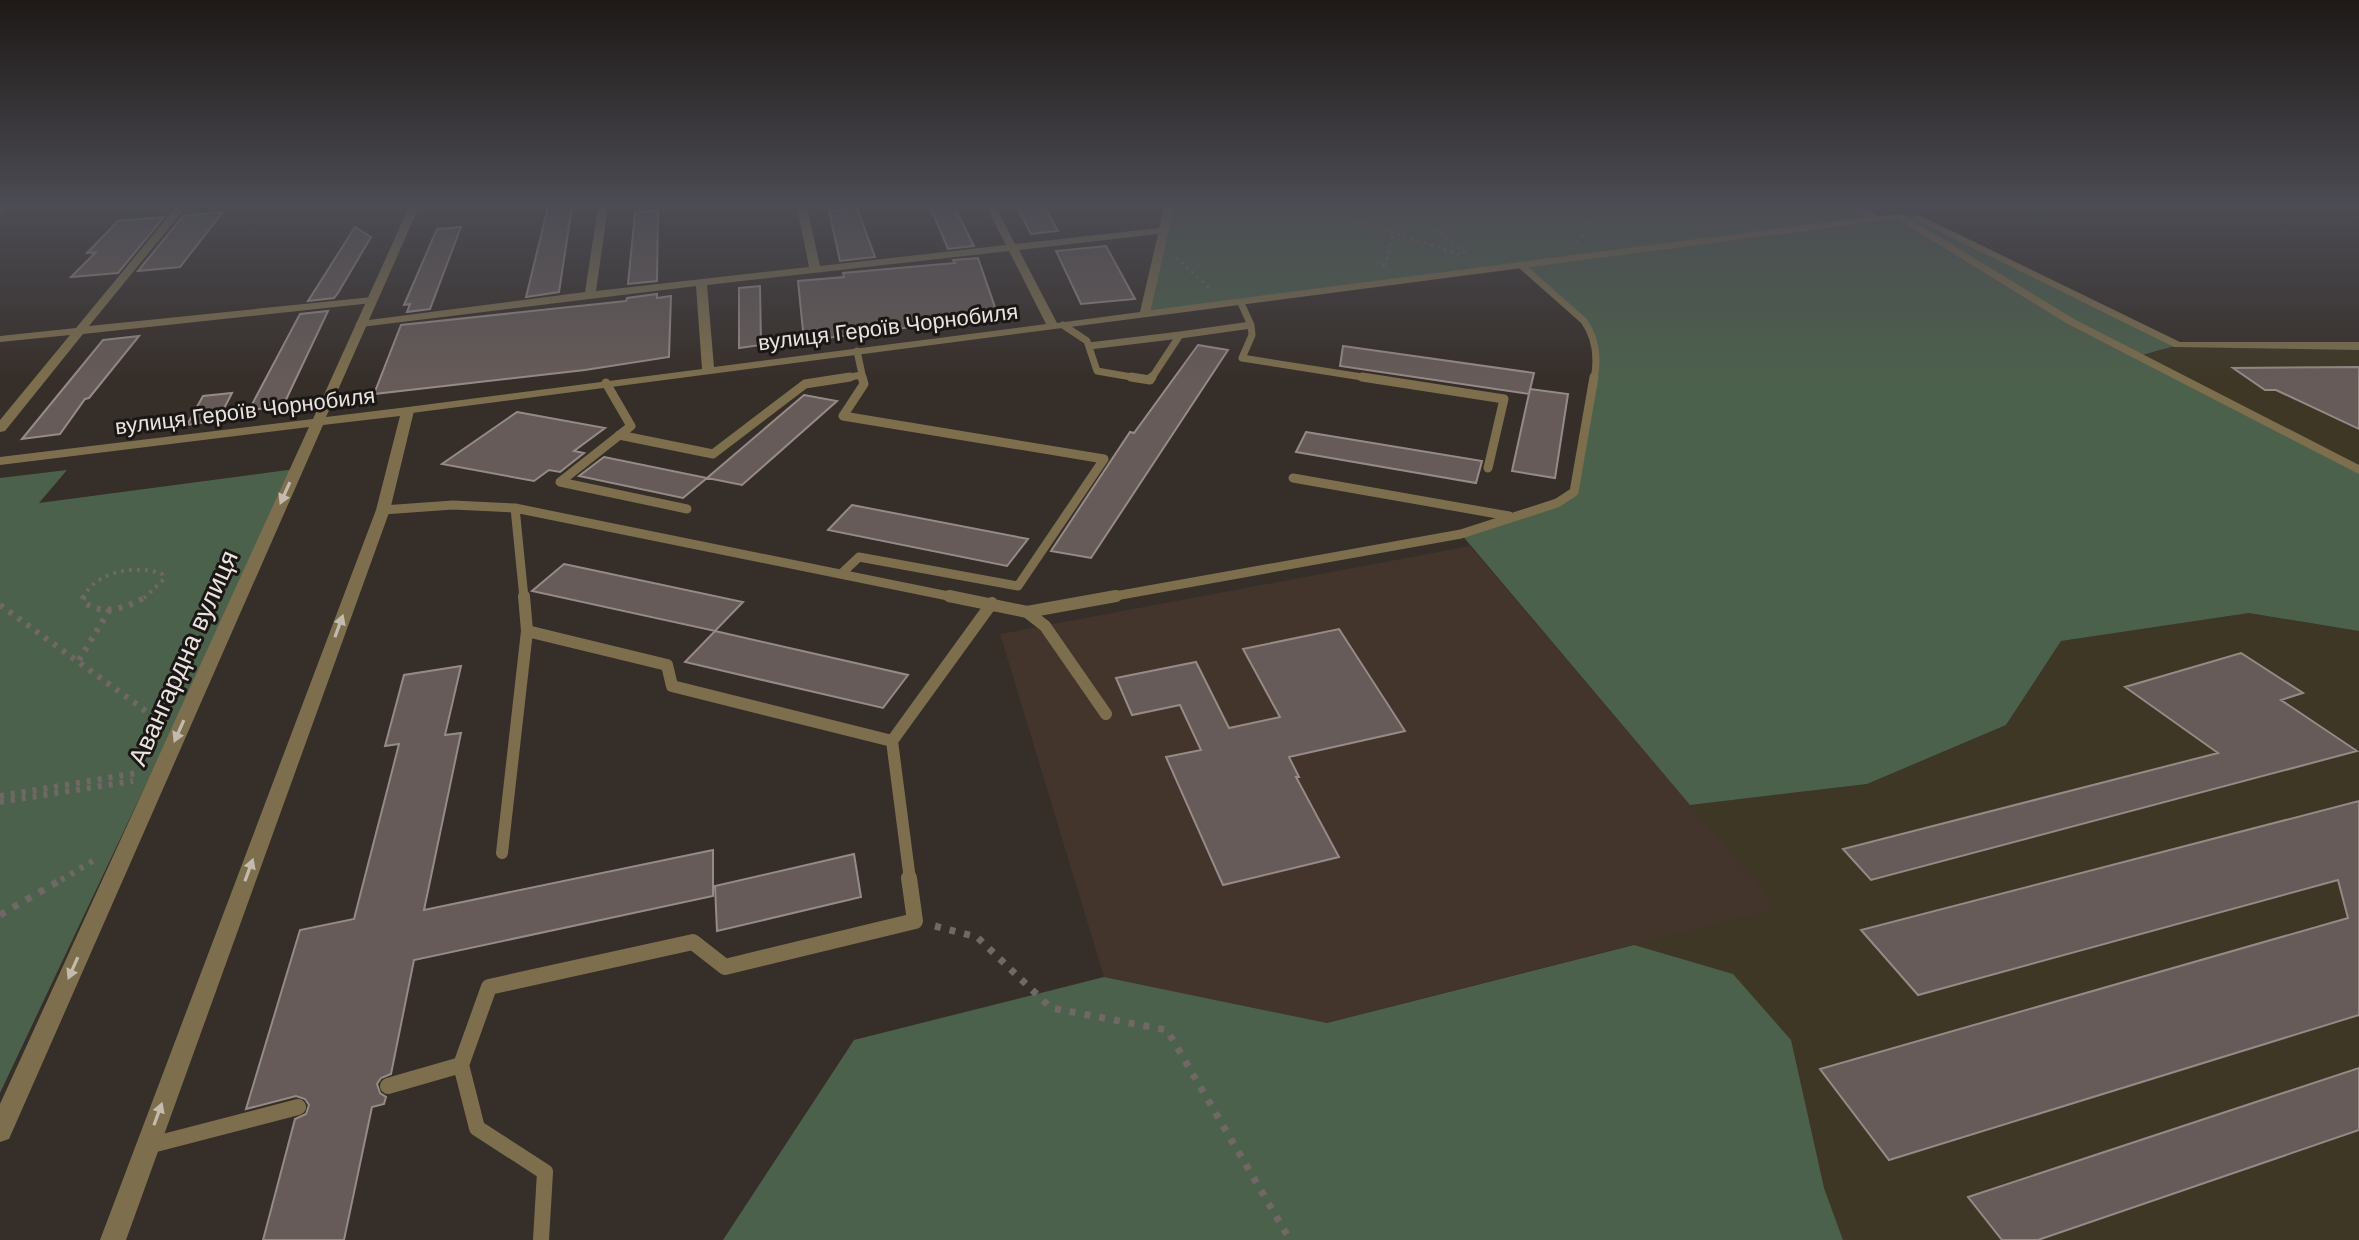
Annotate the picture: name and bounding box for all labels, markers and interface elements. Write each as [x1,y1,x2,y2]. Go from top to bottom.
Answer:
street label: вулиця Героїв Чорнобиля [757,299,1019,355]
street label: вулиця Героїв Чорнобиля [114,383,376,439]
one-way arrow [278,482,292,505]
street label: Авангардна вулиця [122,546,244,770]
one-way arrow [334,614,346,638]
one-way arrow [172,719,185,743]
one-way arrow [243,858,255,882]
one-way arrow [66,956,79,980]
one-way arrow [152,1102,165,1126]

